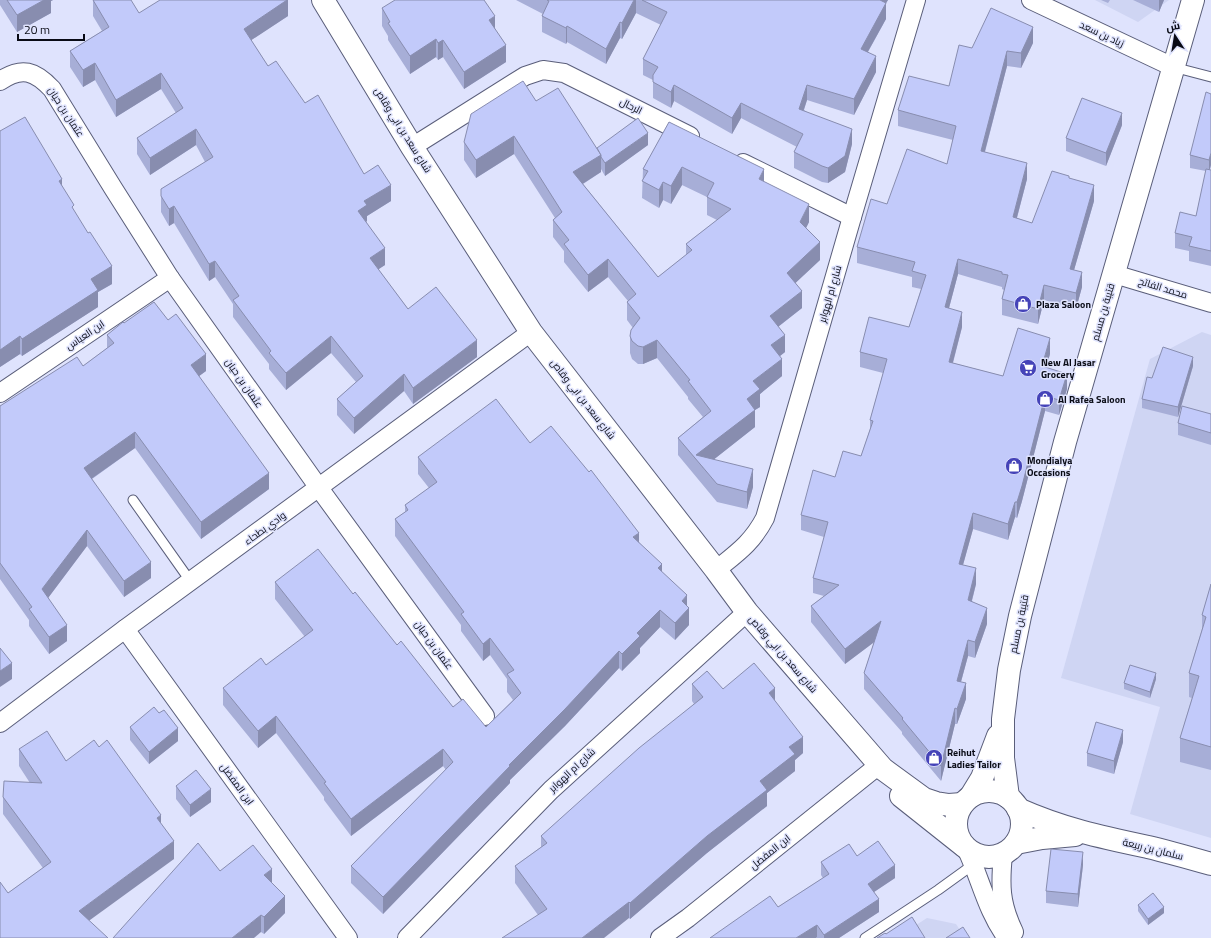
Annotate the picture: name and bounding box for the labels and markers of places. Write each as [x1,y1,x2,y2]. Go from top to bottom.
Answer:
shop icon: Plaza Saloon [1013,294,1033,314]
place label: Plaza Saloon [1036,297,1091,312]
place label: New Al Jasar Grocery [1041,355,1096,382]
supermarket icon: New Al Jasar Grocery [1018,358,1038,378]
shop icon: Al Rafea Saloon [1035,389,1055,409]
place label: Al Rafea Saloon [1058,392,1126,407]
place label: Mondialya Occasions [1027,453,1072,480]
shop icon: Mondialya Occasions [1004,456,1024,476]
place label: Reihut Ladies Tailor [947,745,1001,772]
shop icon: Reihut Ladies Tailor [924,748,944,768]

